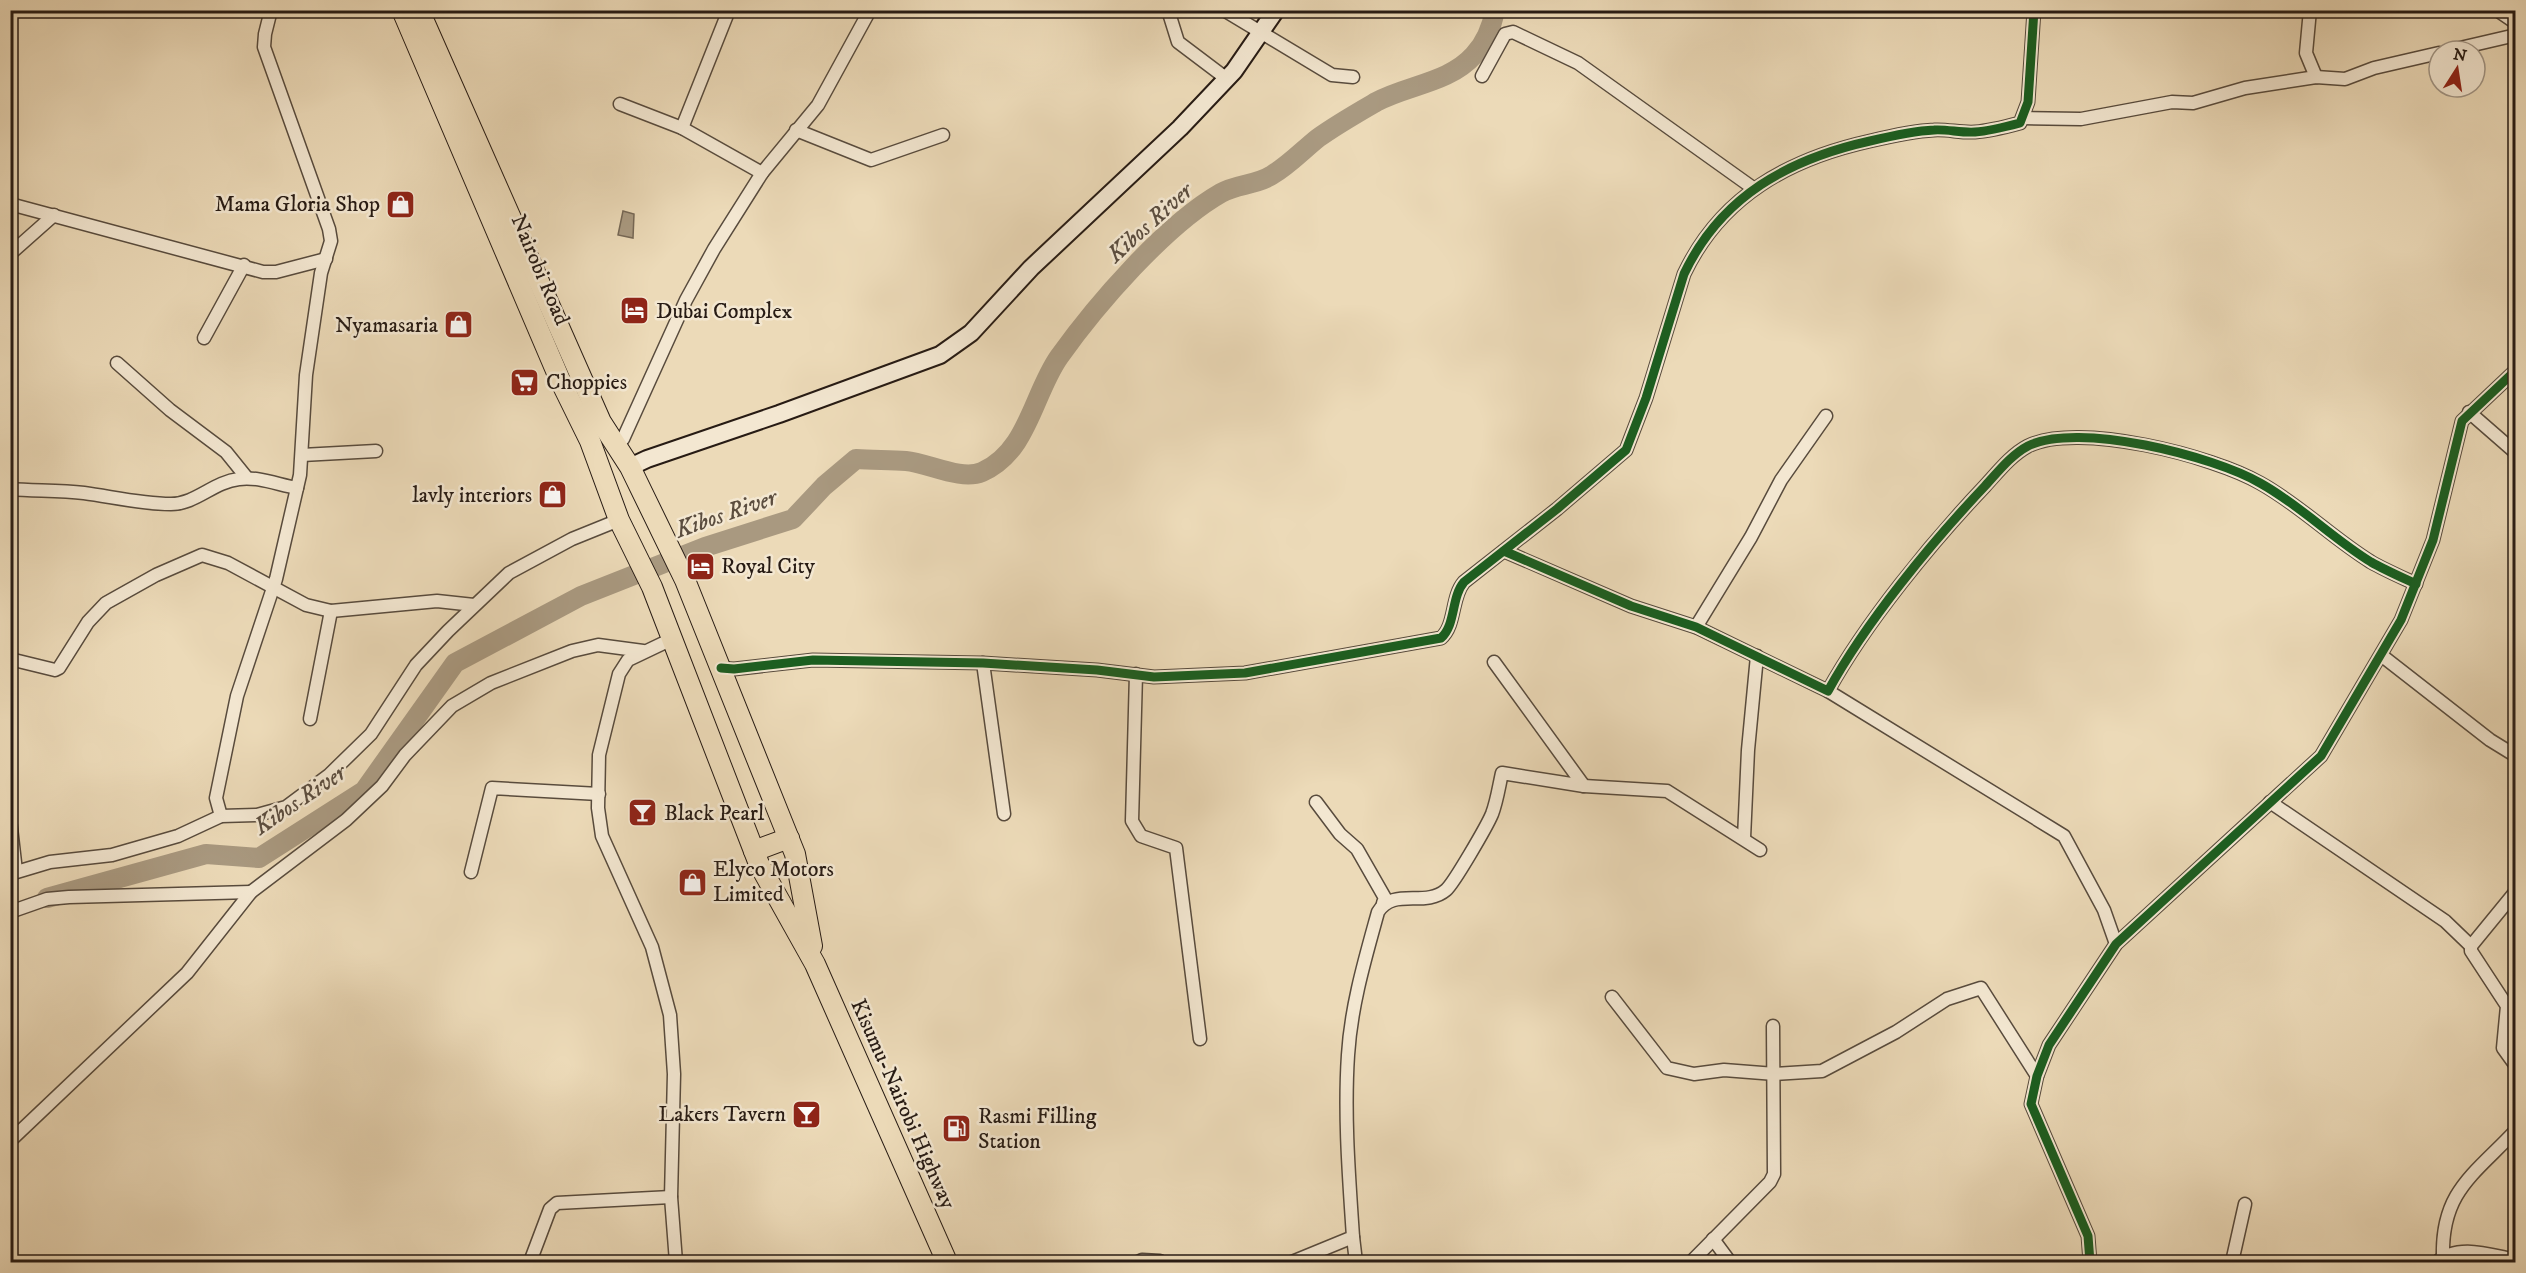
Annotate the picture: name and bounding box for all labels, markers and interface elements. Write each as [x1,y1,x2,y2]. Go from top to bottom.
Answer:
north arrow [2427,39,2487,99]
text: N [2451,44,2468,66]
water label: Kibos River [1100,175,1201,270]
shop icon: Mama Gloria Shop [385,188,417,220]
place label: Mama Gloria Shop [215,191,380,218]
street label: Nairobi Road [505,211,575,329]
hotel icon: Dubai Complex [619,295,651,327]
place label: Dubai Complex [656,298,792,325]
shop icon: Nyamasaria [443,309,475,341]
place label: Nyamasaria [335,312,439,339]
supermarket icon: Choppies [509,366,541,398]
place label: Choppies [546,369,627,396]
shop icon: lavly interiors [537,479,569,511]
place label: lavly interiors [412,482,532,509]
water label: Kibos River [670,482,783,546]
hotel icon: Royal City [684,550,716,582]
place label: Royal City [721,553,816,580]
water label: Kibos River [247,757,354,842]
bar icon: Black Pearl [627,797,659,829]
place label: Black Pearl [664,800,765,827]
place label: Elyco Motors Limited [713,856,834,908]
shop icon: Elyco Motors Limited [676,866,708,898]
street label: Kisumu-Nairobi Highway [844,995,962,1214]
bar icon: Lakers Tavern [791,1098,823,1130]
place label: Lakers Tavern [658,1101,786,1128]
place label: Rasmi Filling Station [978,1103,1097,1155]
fuel station icon: Rasmi Filling Station [941,1113,973,1145]

